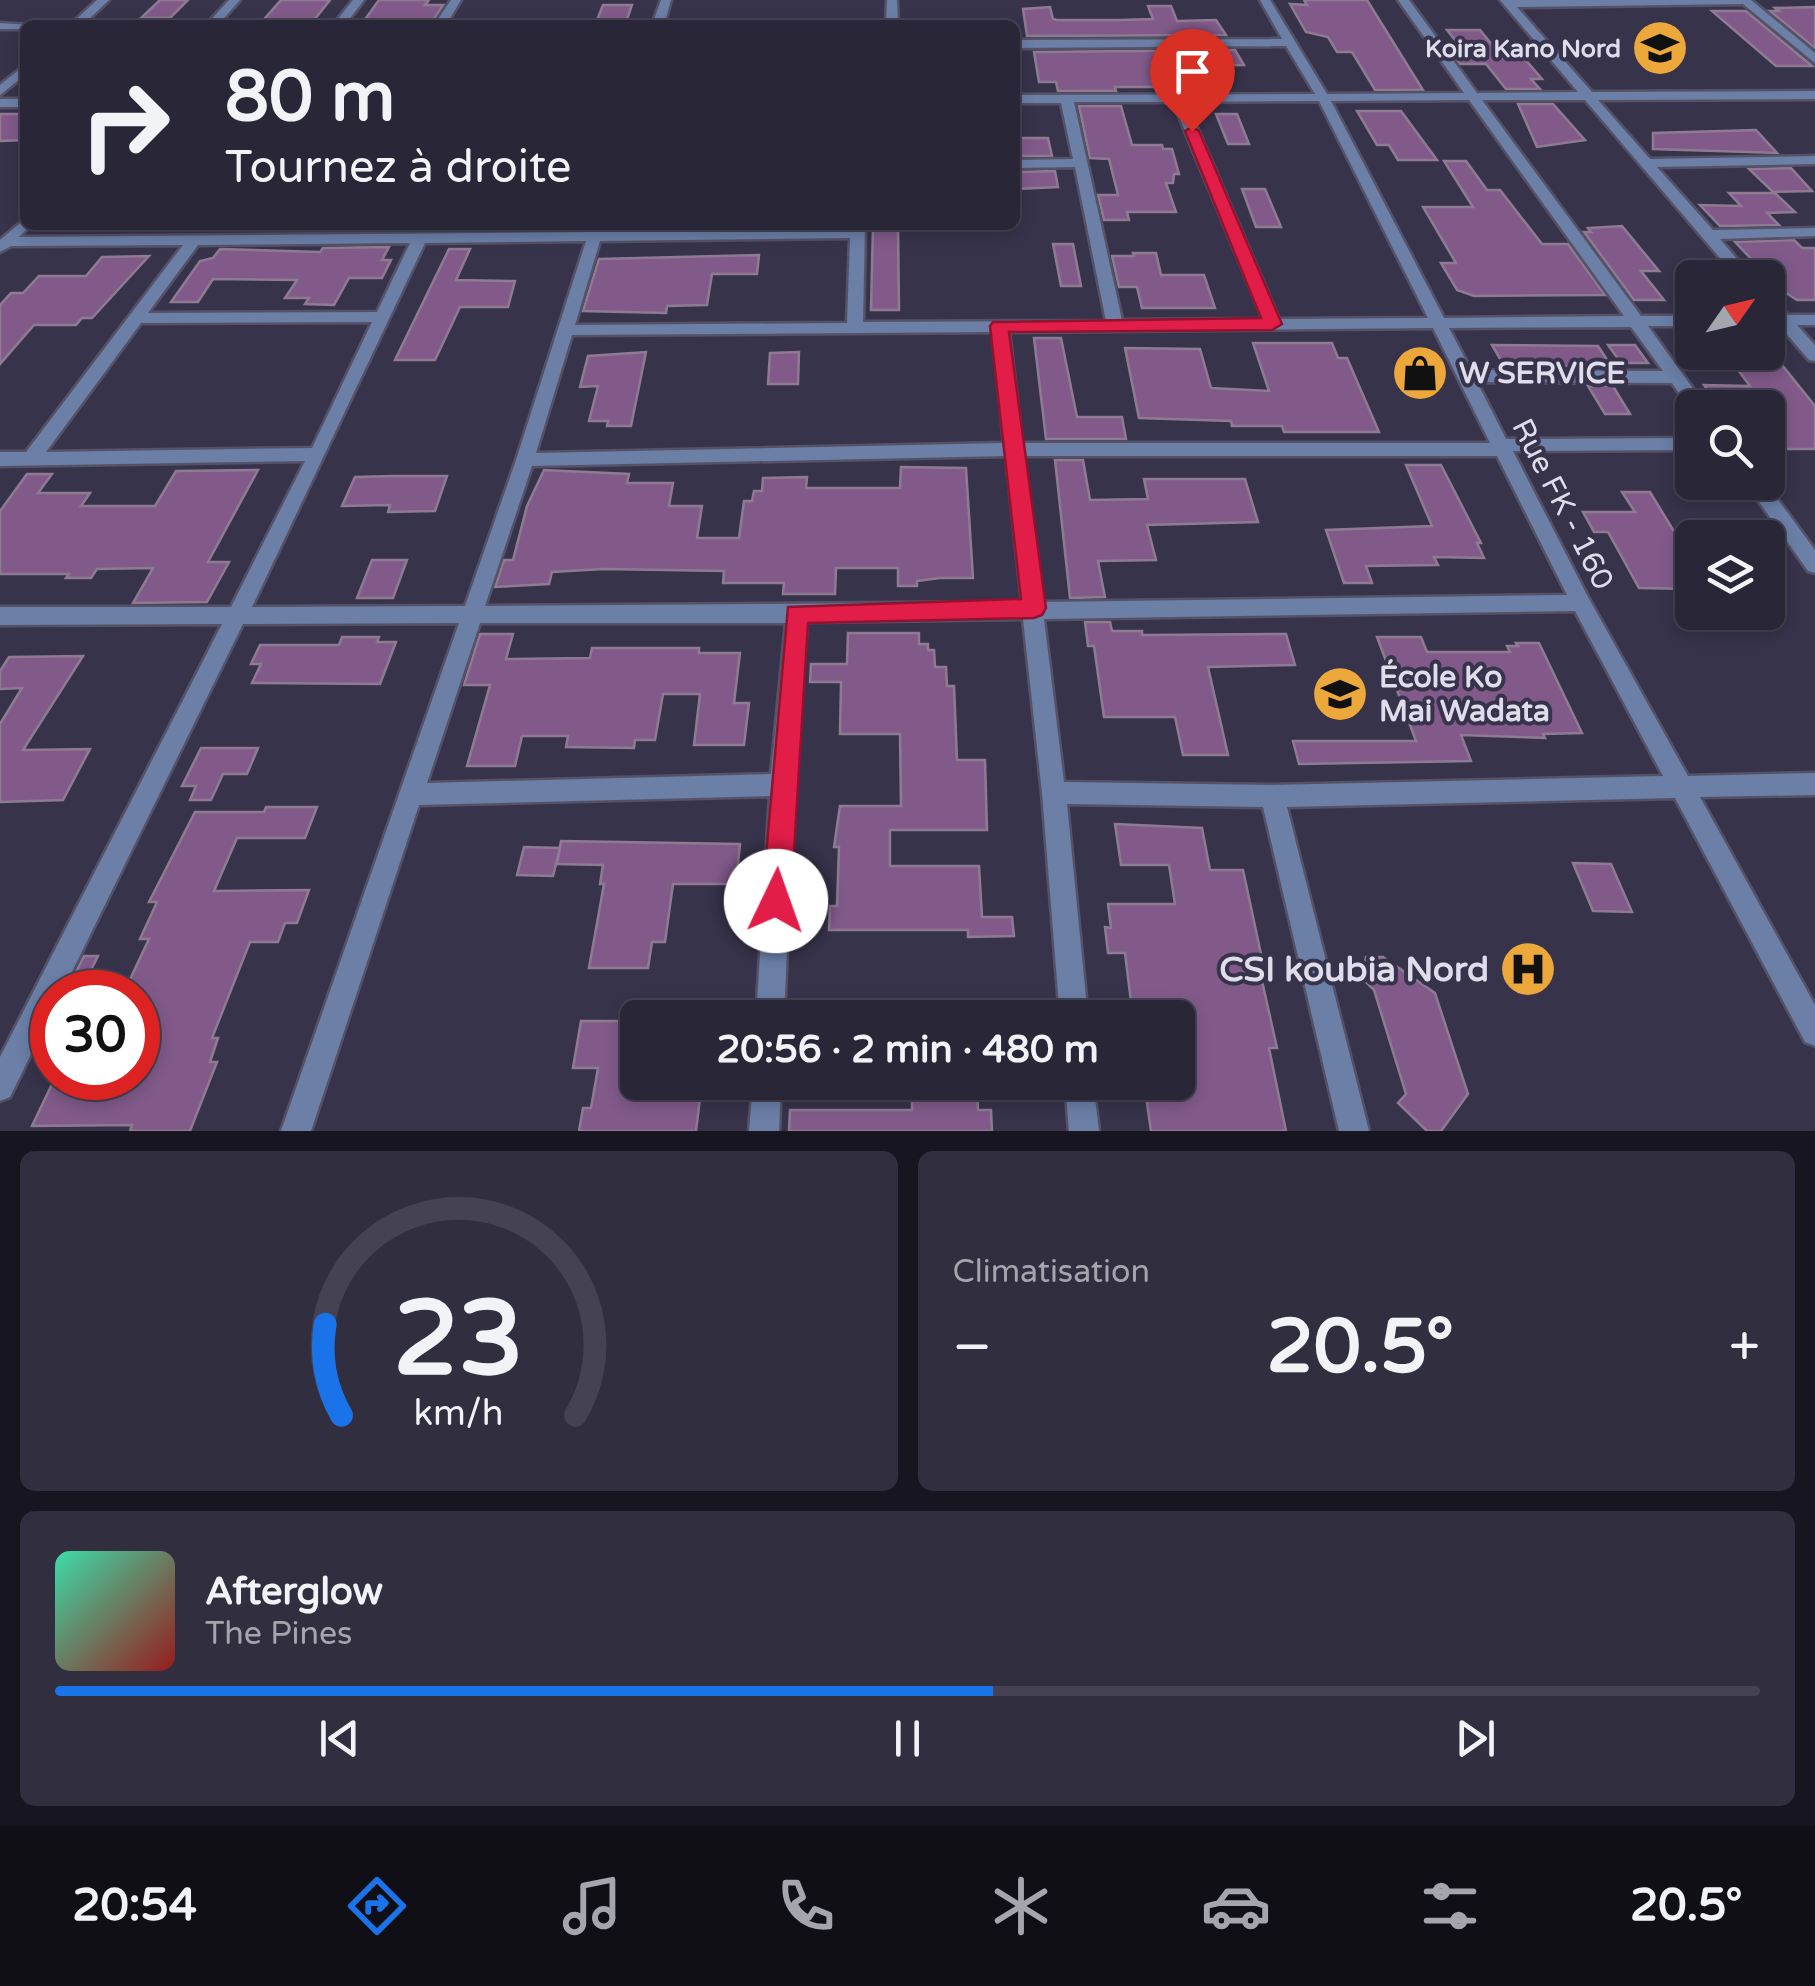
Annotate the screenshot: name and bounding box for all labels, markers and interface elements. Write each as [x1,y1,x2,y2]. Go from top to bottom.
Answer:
school or university icon: Koira Kano Nord [1630,18,1690,78]
pin [1150,29,1235,132]
place label: Koira Kano Nord [1425,34,1621,64]
icon: arrive [1165,44,1220,99]
text: 80 m [225,56,395,140]
icon: right [60,60,190,190]
text: Tournez à droite [225,141,571,195]
north arrow [1675,260,1785,370]
map controls [1675,260,1785,630]
shop icon: W SERVICE [1390,343,1450,403]
place label: W SERVICE [1459,355,1625,392]
button: search [1675,390,1785,500]
street label: Rue FK - 160 [1504,412,1622,596]
button: layers [1675,520,1785,630]
place label: École Ko Mai Wadata [1379,658,1550,730]
school or university icon: École Ko Mai Wadata [1310,664,1370,724]
position arrow [724,849,828,953]
hospital icon: CSI koubia Nord [1498,939,1558,999]
place label: CSI koubia Nord [1219,949,1489,991]
speed limit sign: 30 [30,970,160,1100]
text: 20:56 · 2 min · 480 m [716,1027,1099,1073]
text: Climatisation [953,1253,1150,1291]
text: 23 [393,1278,524,1403]
text: 20.5° [1267,1302,1454,1392]
text: − [953,1315,992,1381]
text: + [1729,1315,1760,1381]
text: km/h [414,1392,504,1435]
text: Afterglow [205,1569,383,1615]
text: The Pines [205,1615,352,1653]
icon: previous [312,1711,367,1766]
icon: pause [880,1711,935,1766]
icon: next [1448,1711,1503,1766]
icon: directions [342,1871,412,1941]
icon: music [557,1871,627,1941]
icon: phone [771,1871,841,1941]
icon: climate [986,1871,1056,1941]
icon: car [1201,1871,1271,1941]
icon: filters [1415,1871,1485,1941]
text: 20:54 [72,1879,197,1933]
text: 20.5° [1630,1879,1743,1933]

